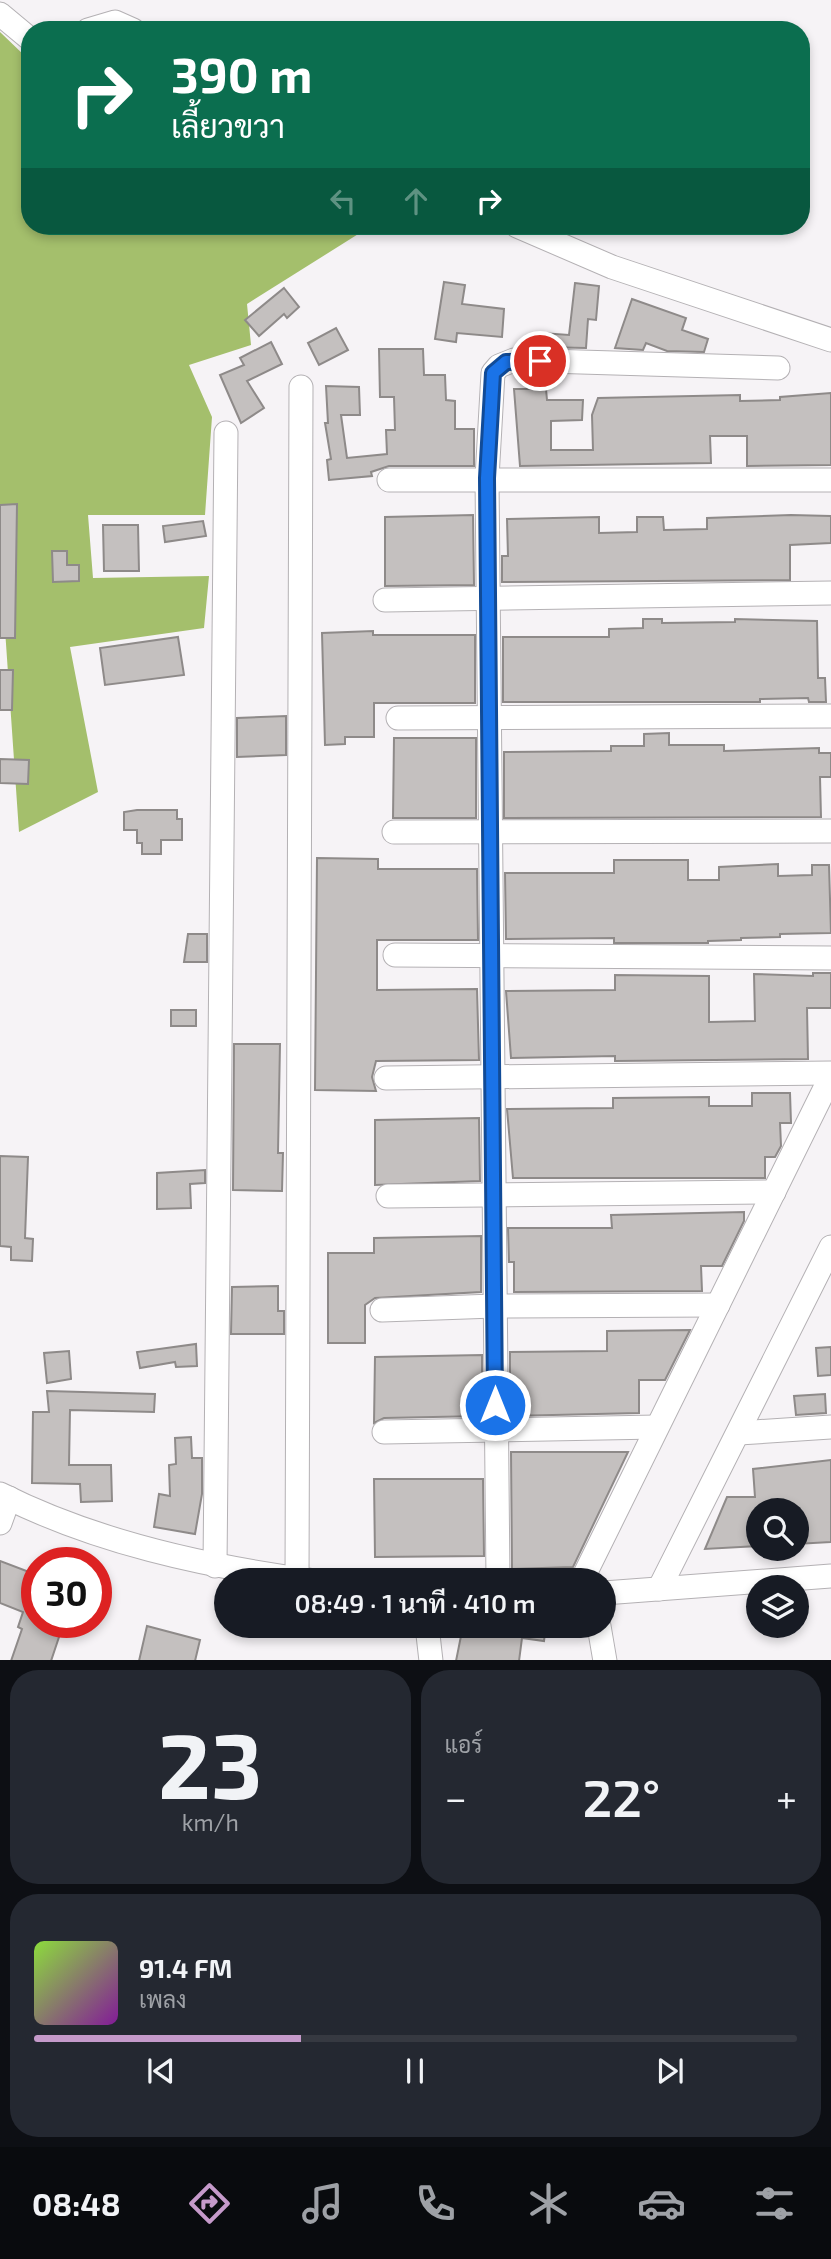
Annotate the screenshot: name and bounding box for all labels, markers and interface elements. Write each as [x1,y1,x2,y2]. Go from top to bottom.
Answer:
text: 390 m [171,44,312,103]
icon: right [56,49,147,140]
text: เลี้ยวขวา [171,106,285,144]
icon: left [324,182,362,220]
icon: ahead [397,182,435,220]
icon: right [470,182,508,220]
pin [510,331,570,391]
icon: arrive [521,342,559,380]
position arrow [458,1368,532,1442]
map controls [746,1498,809,1638]
button: search [746,1498,809,1561]
speed limit sign: 30 [21,1547,112,1638]
button: layers [746,1575,809,1638]
text: 08:49 · 1 นาที · 410 m [294,1587,536,1618]
text: 23 [158,1708,262,1817]
text: แอร์ [445,1730,482,1758]
text: 22° [582,1765,660,1827]
text: − [445,1774,467,1820]
text: + [776,1774,797,1820]
text: km/h [182,1808,239,1836]
text: 91.4 FM [139,1952,232,1983]
text: เพลง [139,1985,186,2013]
icon: previous [142,2052,180,2090]
icon: pause [396,2052,434,2090]
icon: next [651,2052,689,2090]
icon: directions [185,2179,234,2228]
icon: music [298,2179,347,2228]
icon: phone [411,2179,460,2228]
icon: climate [524,2179,573,2228]
icon: car [637,2179,686,2228]
icon: filters [750,2179,799,2228]
text: 08:48 [32,2184,121,2222]

